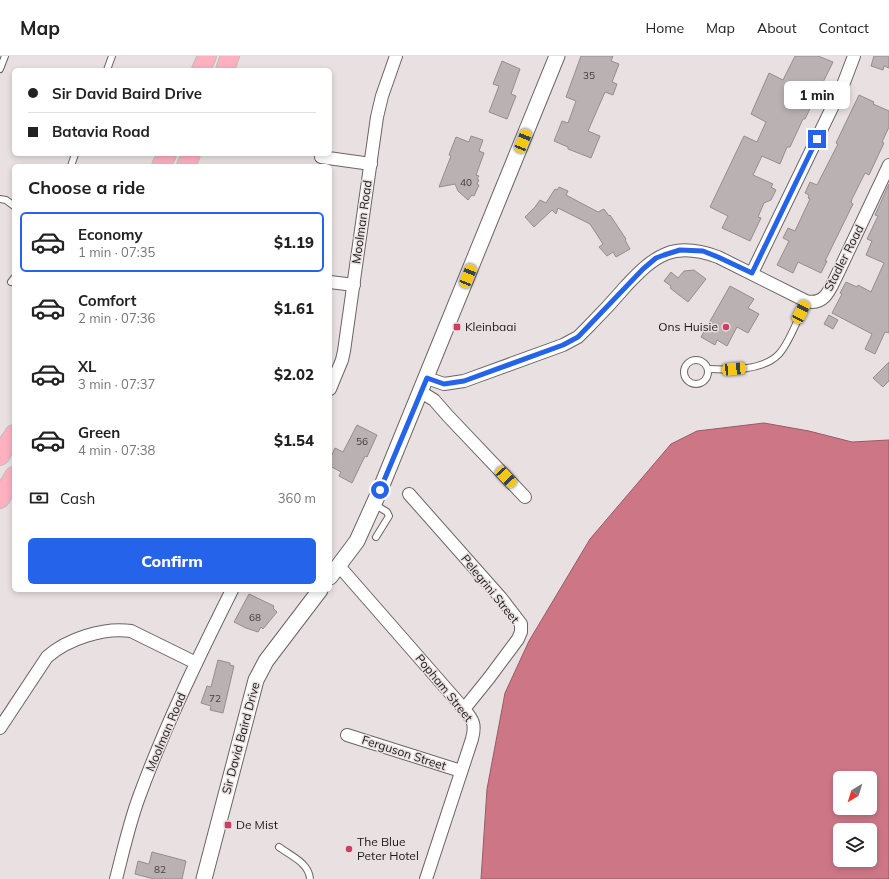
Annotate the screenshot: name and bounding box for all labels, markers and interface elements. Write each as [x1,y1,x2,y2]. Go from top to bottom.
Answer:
text: Map [20,16,60,40]
text: Home [645,19,684,37]
text: Map [706,19,735,37]
text: About [757,19,797,37]
text: Contact [819,19,869,37]
house number: 35 [583,69,595,82]
callout: 1 min [784,81,850,109]
text: Sir David Baird Drive [52,84,202,103]
text: 1 min [800,87,834,103]
text: Batavia Road [52,122,150,141]
car [513,128,533,154]
route end [808,130,826,148]
text: Choose a ride [28,176,145,199]
house number: 40 [460,176,472,189]
street label: Moolman Road [348,179,375,265]
street label: Stadler Road [820,222,867,293]
icon: car [30,224,66,260]
text: Economy [78,225,143,244]
text: $1.19 [274,233,314,252]
text: 1 min · 07:35 [78,244,155,260]
car [458,263,478,289]
icon: car [30,290,66,326]
text: Comfort [78,291,136,310]
text: $1.61 [274,299,314,318]
car [790,299,812,325]
text: 2 min · 07:36 [78,310,155,326]
place label: Kleinbaai [465,319,516,334]
place label: Ons Huisie [658,319,718,334]
marker: Kleinbaai [452,322,462,332]
marker: Ons Huisie [721,322,731,332]
icon: car [30,356,66,392]
text: XL [78,357,96,376]
car [722,362,746,376]
text: $2.02 [274,365,314,384]
text: 3 min · 07:37 [78,376,155,392]
icon: car [30,422,66,458]
text: Green [78,423,120,442]
text: $1.54 [274,431,314,450]
house number: 56 [356,435,368,448]
text: 4 min · 07:38 [78,442,155,458]
car [493,464,519,490]
route start [371,481,389,499]
icon: cash [28,487,50,509]
text: Cash [60,489,95,508]
text: 360 m [278,490,316,506]
button: Confirm [28,538,316,584]
street label: Pelegrini Street [458,551,523,626]
house number: 68 [249,611,261,624]
street label: Popham Street [413,651,476,725]
street label: Sir David Baird Drive [218,680,263,796]
street label: Moolman Road [142,690,189,773]
house number: 72 [209,692,221,705]
street label: Ferguson Street [360,732,448,773]
north arrow [833,771,877,815]
map controls [833,771,877,867]
place label: De Mist [236,817,278,832]
marker: De Mist [223,820,233,830]
button: layers [833,823,877,867]
place label: The Blue Peter Hotel [357,834,419,863]
marker: The Blue Peter Hotel [344,844,354,854]
house number: 82 [154,863,166,876]

